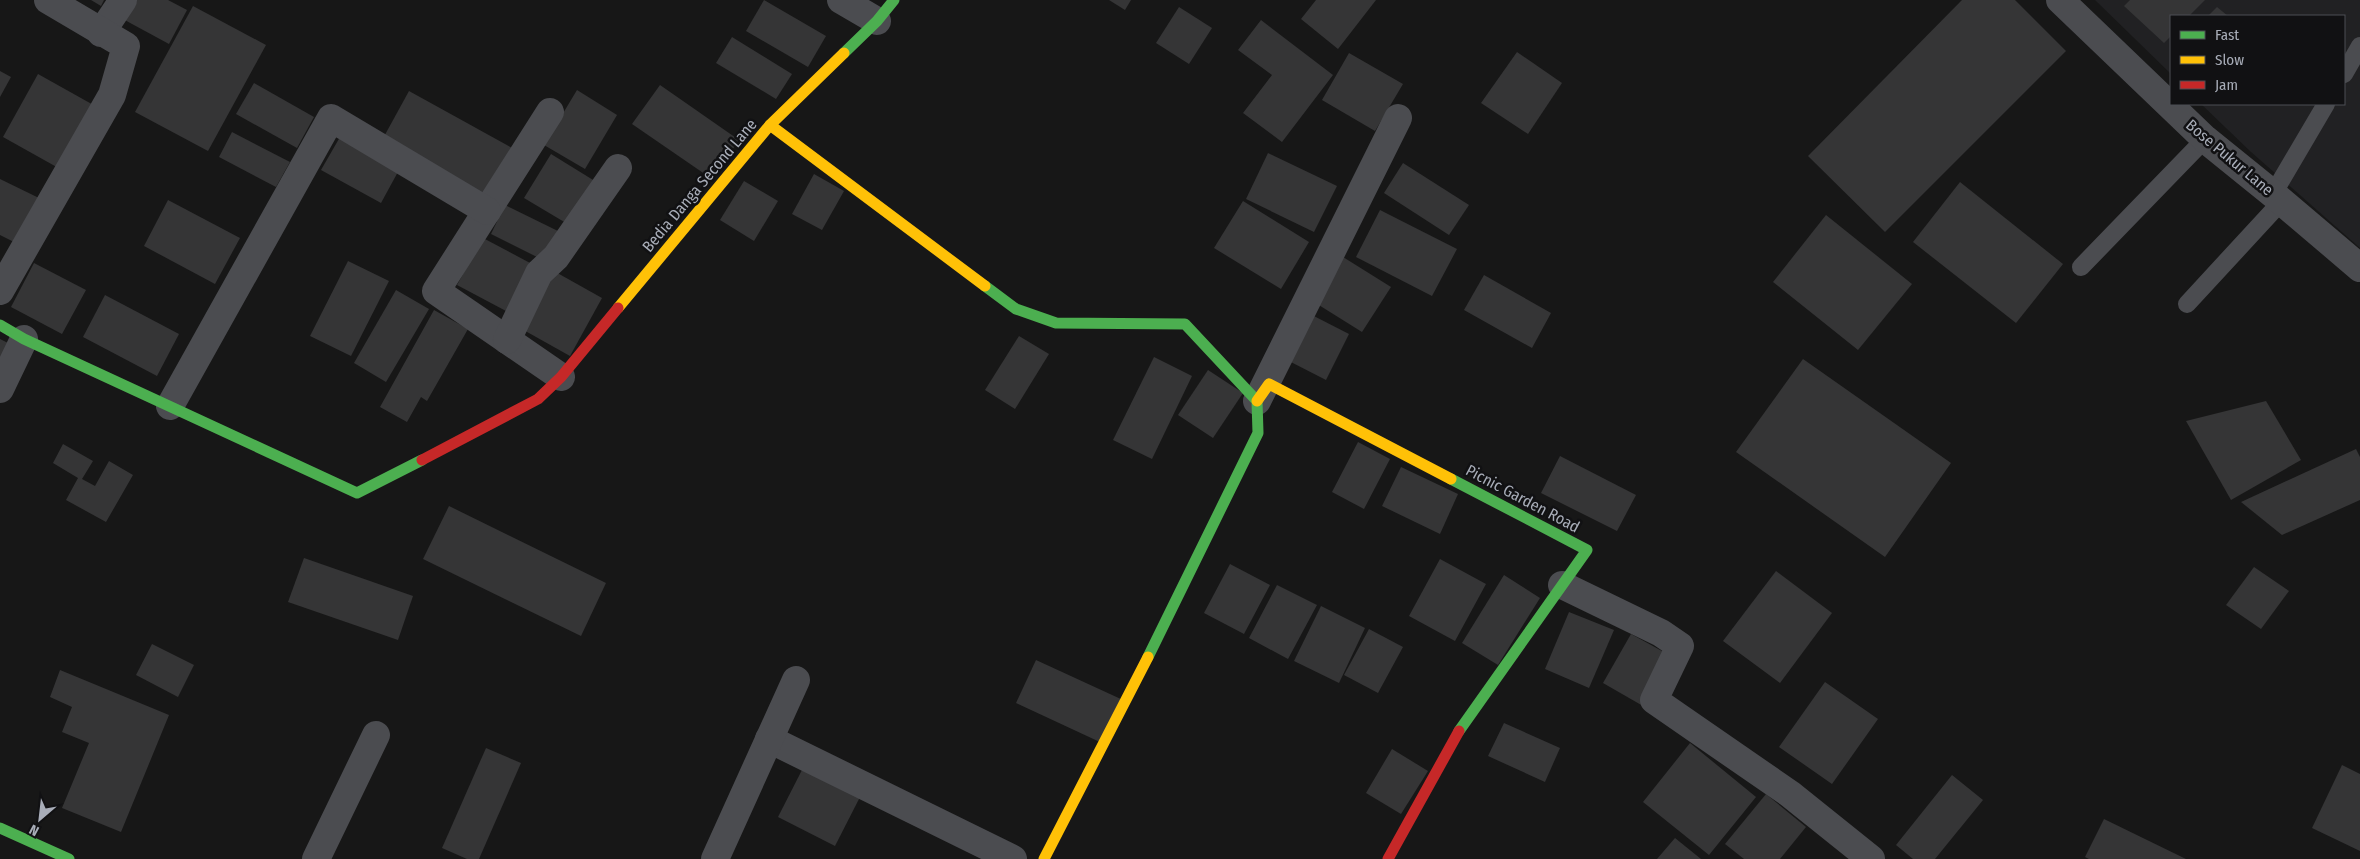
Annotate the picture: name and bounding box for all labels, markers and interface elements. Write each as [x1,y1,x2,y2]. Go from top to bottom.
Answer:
legend [2170,15,2345,105]
text: Fast [2215,26,2239,44]
text: Slow [2215,51,2244,69]
text: Jam [2215,76,2238,94]
street label: Bedia Danga Second Lane [638,115,761,256]
street label: Bose Pukur Lane [2182,115,2277,200]
street label: Picnic Garden Road [1463,460,1583,536]
north arrow [15,794,65,844]
text: N [26,821,42,840]

